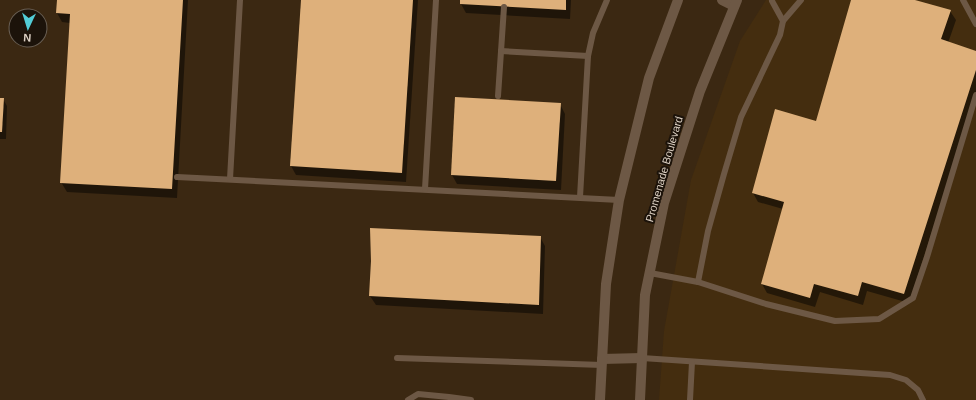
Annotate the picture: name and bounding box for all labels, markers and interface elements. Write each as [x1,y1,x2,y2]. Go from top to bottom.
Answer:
north arrow [8,8,48,48]
text: N [23,32,32,44]
street label: Promenade Boulevard [643,115,685,223]

